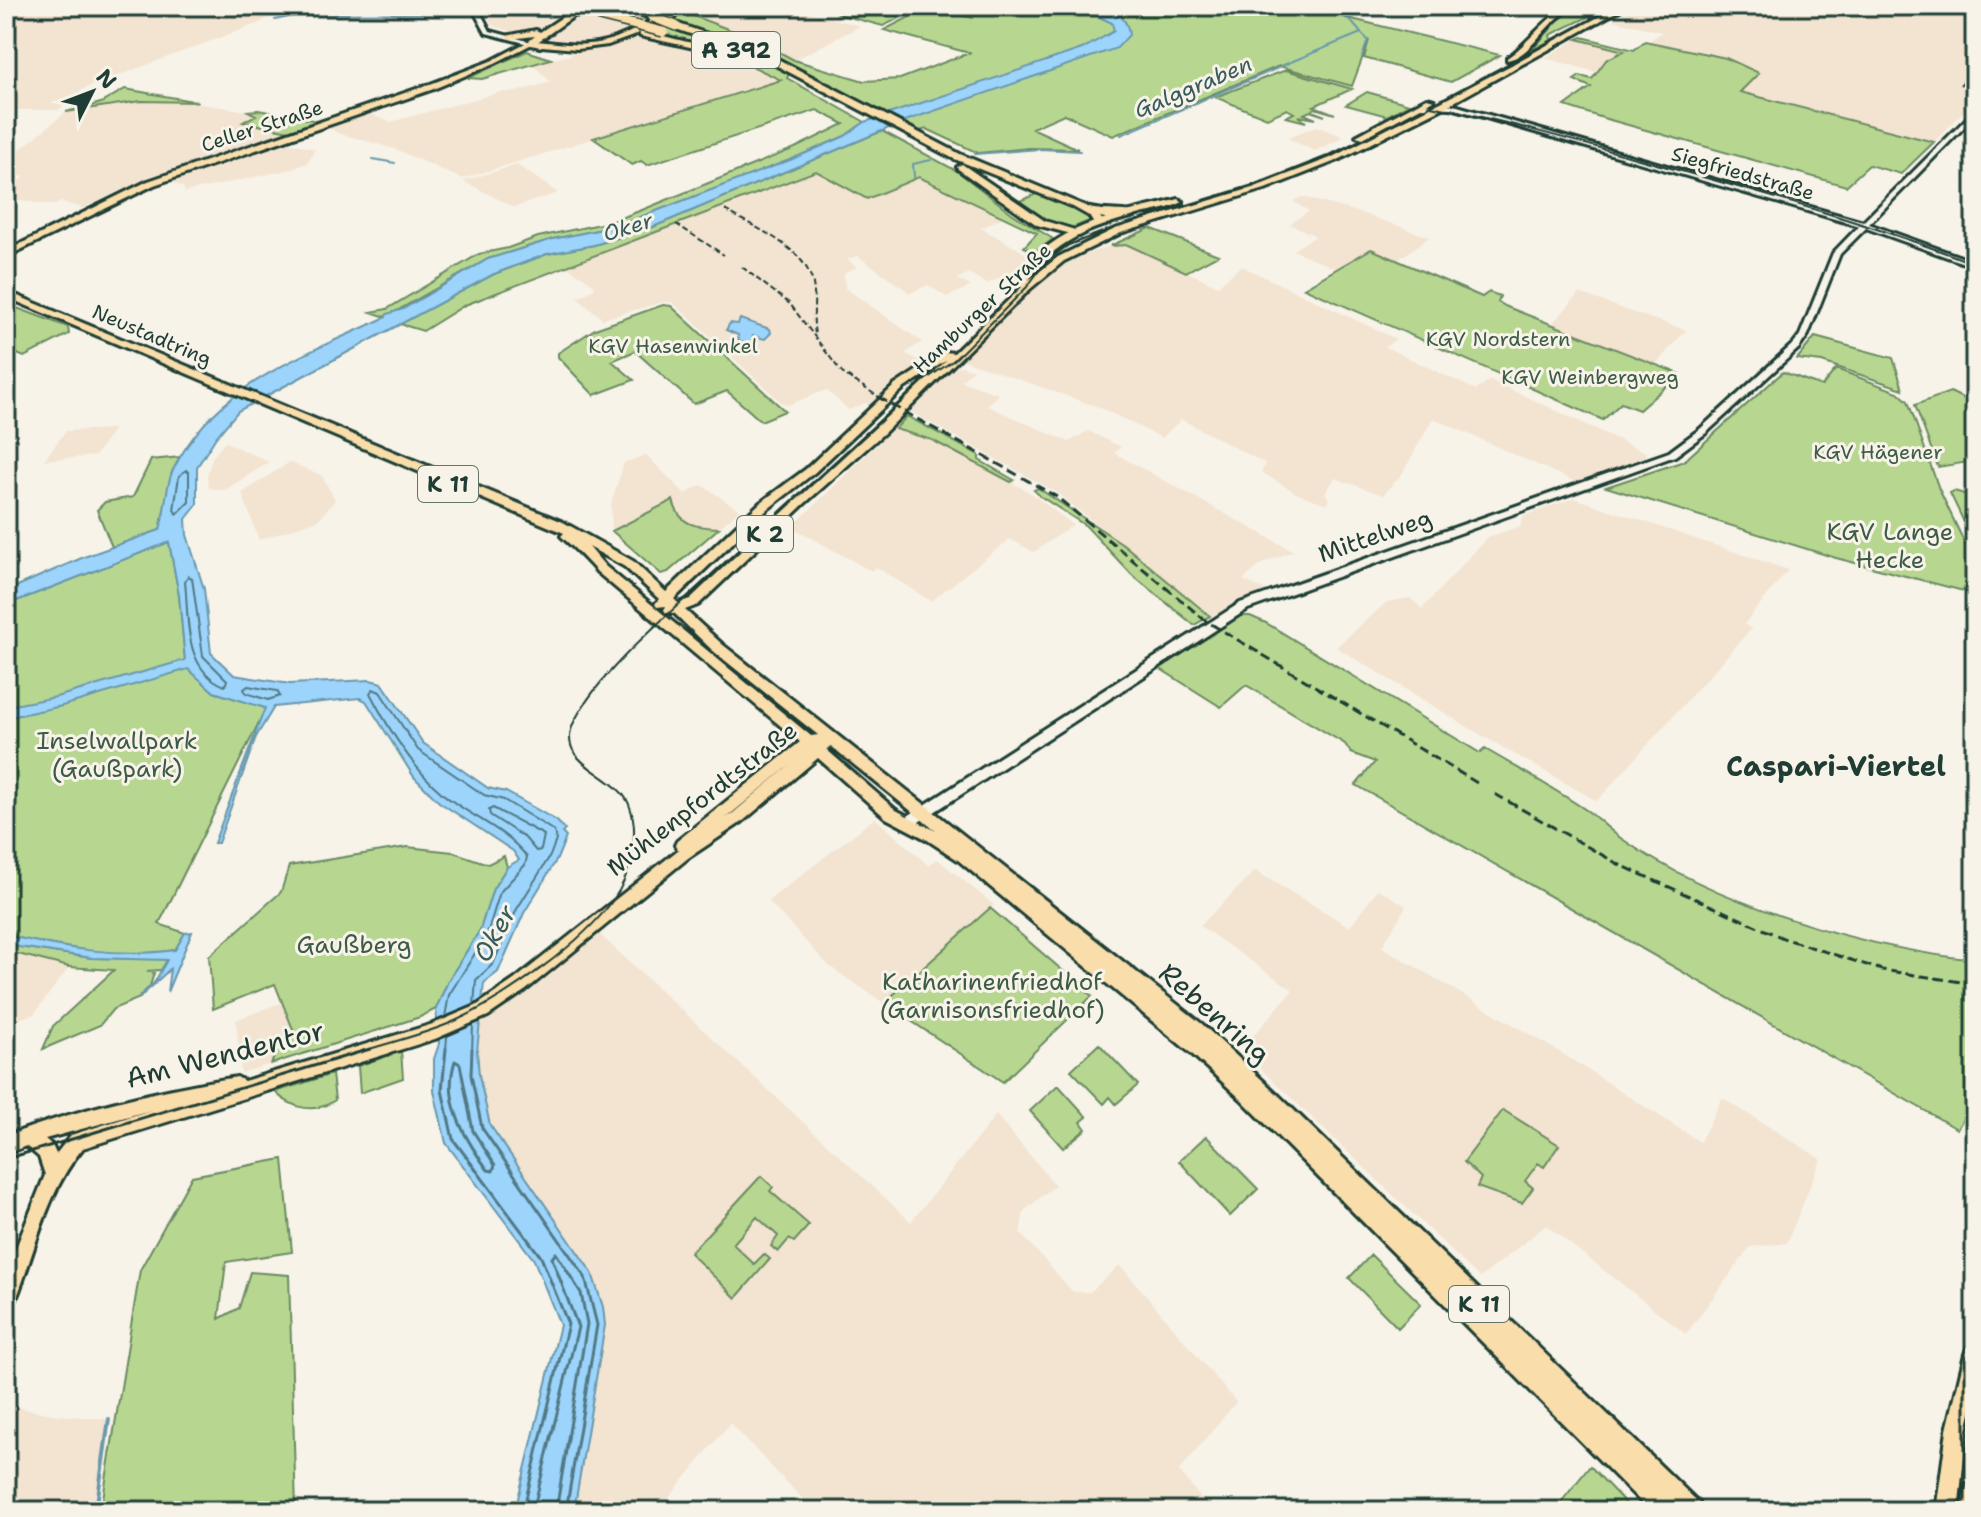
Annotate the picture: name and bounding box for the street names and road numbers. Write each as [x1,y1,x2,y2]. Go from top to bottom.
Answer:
road number: A 392 [692,32,780,68]
street label: Celler Straße [198,94,326,158]
street label: Siegfriedstraße [1669,140,1817,206]
street label: Hamburger Straße [907,237,1057,379]
street label: Neustadtring [88,298,216,372]
road number: K 11 [418,466,478,502]
street label: Mittelweg [1314,502,1436,570]
road number: K 2 [737,516,793,552]
street label: Mühlenpfordtstraße [600,715,804,883]
street label: Rebenring [1151,954,1279,1072]
street label: Am Wendentor [122,1011,328,1097]
road number: K 11 [1449,1286,1509,1322]

